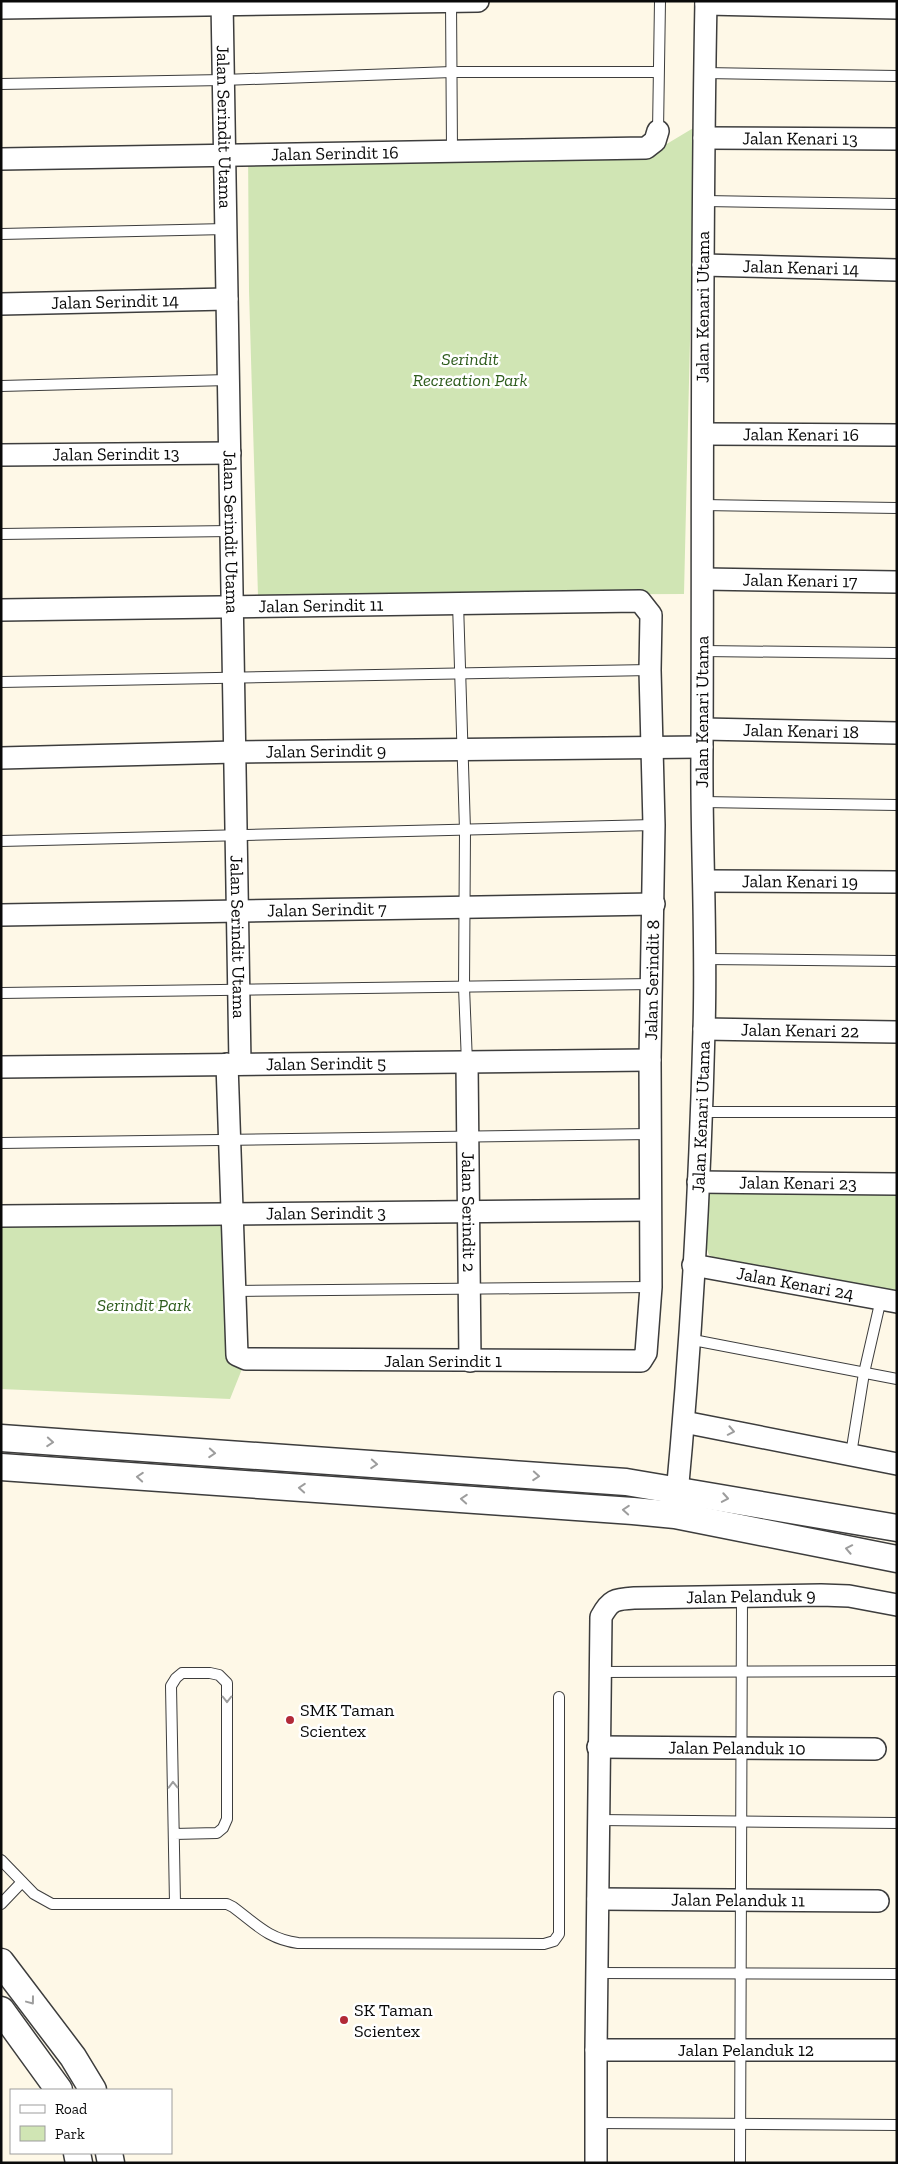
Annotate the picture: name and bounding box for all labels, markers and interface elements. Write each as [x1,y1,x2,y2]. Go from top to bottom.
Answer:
street label: Jalan Serindit Utama [212,45,237,209]
street label: Jalan Kenari 13 [742,127,858,150]
street label: Jalan Serindit 16 [271,141,399,165]
street label: Jalan Kenari Utama [691,231,714,383]
street label: Jalan Kenari 14 [743,255,860,280]
street label: Jalan Serindit 14 [51,289,179,314]
park label: Serindit Recreation Park [412,348,528,391]
street label: Jalan Kenari 16 [743,423,859,446]
street label: Jalan Serindit 13 [52,442,180,466]
street label: Jalan Serindit Utama [219,450,243,614]
street label: Jalan Kenari 17 [742,569,858,592]
street label: Jalan Serindit 11 [258,594,384,617]
street label: Jalan Kenari Utama [691,635,713,788]
street label: Jalan Kenari 18 [743,719,859,743]
street label: Jalan Serindit 9 [265,739,386,763]
street label: Jalan Serindit Utama [225,855,250,1019]
street label: Jalan Kenari 19 [742,870,858,893]
street label: Jalan Serindit 7 [267,897,387,922]
street label: Jalan Serindit 8 [640,919,664,1041]
street label: Jalan Kenari 22 [741,1019,859,1042]
street label: Jalan Kenari Utama [687,1040,715,1193]
street label: Jalan Serindit 5 [266,1052,386,1075]
street label: Jalan Serindit 2 [457,1152,480,1272]
street label: Jalan Kenari 23 [739,1171,857,1195]
street label: Jalan Serindit 3 [266,1201,386,1225]
street label: Jalan Kenari 24 [735,1262,856,1305]
park label: Serindit Park [97,1294,191,1316]
street label: Jalan Serindit 1 [384,1350,502,1372]
one-way arrow [727,1425,736,1436]
one-way arrow [46,1436,54,1447]
one-way arrow [208,1447,216,1458]
one-way arrow [370,1459,378,1470]
one-way arrow [532,1470,540,1481]
one-way arrow [136,1472,144,1483]
one-way arrow [298,1483,306,1494]
one-way arrow [721,1493,730,1503]
one-way arrow [460,1494,468,1505]
one-way arrow [622,1505,630,1516]
one-way arrow [844,1545,853,1555]
street label: Jalan Pelanduk 9 [686,1584,816,1608]
one-way arrow [222,1695,232,1703]
place label: SMK Taman Scientex [300,1699,395,1742]
marker: SMK Taman Scientex [284,1714,296,1726]
street label: Jalan Pelanduk 10 [668,1737,806,1759]
one-way arrow [168,1781,178,1788]
street label: Jalan Pelanduk 11 [671,1889,805,1911]
one-way arrow [25,1995,33,2004]
place label: SK Taman Scientex [354,1999,433,2042]
marker: SK Taman Scientex [338,2014,350,2026]
street label: Jalan Pelanduk 12 [678,2039,814,2061]
legend [10,2089,172,2154]
text: Road [55,2100,88,2118]
text: Park [55,2125,85,2143]

